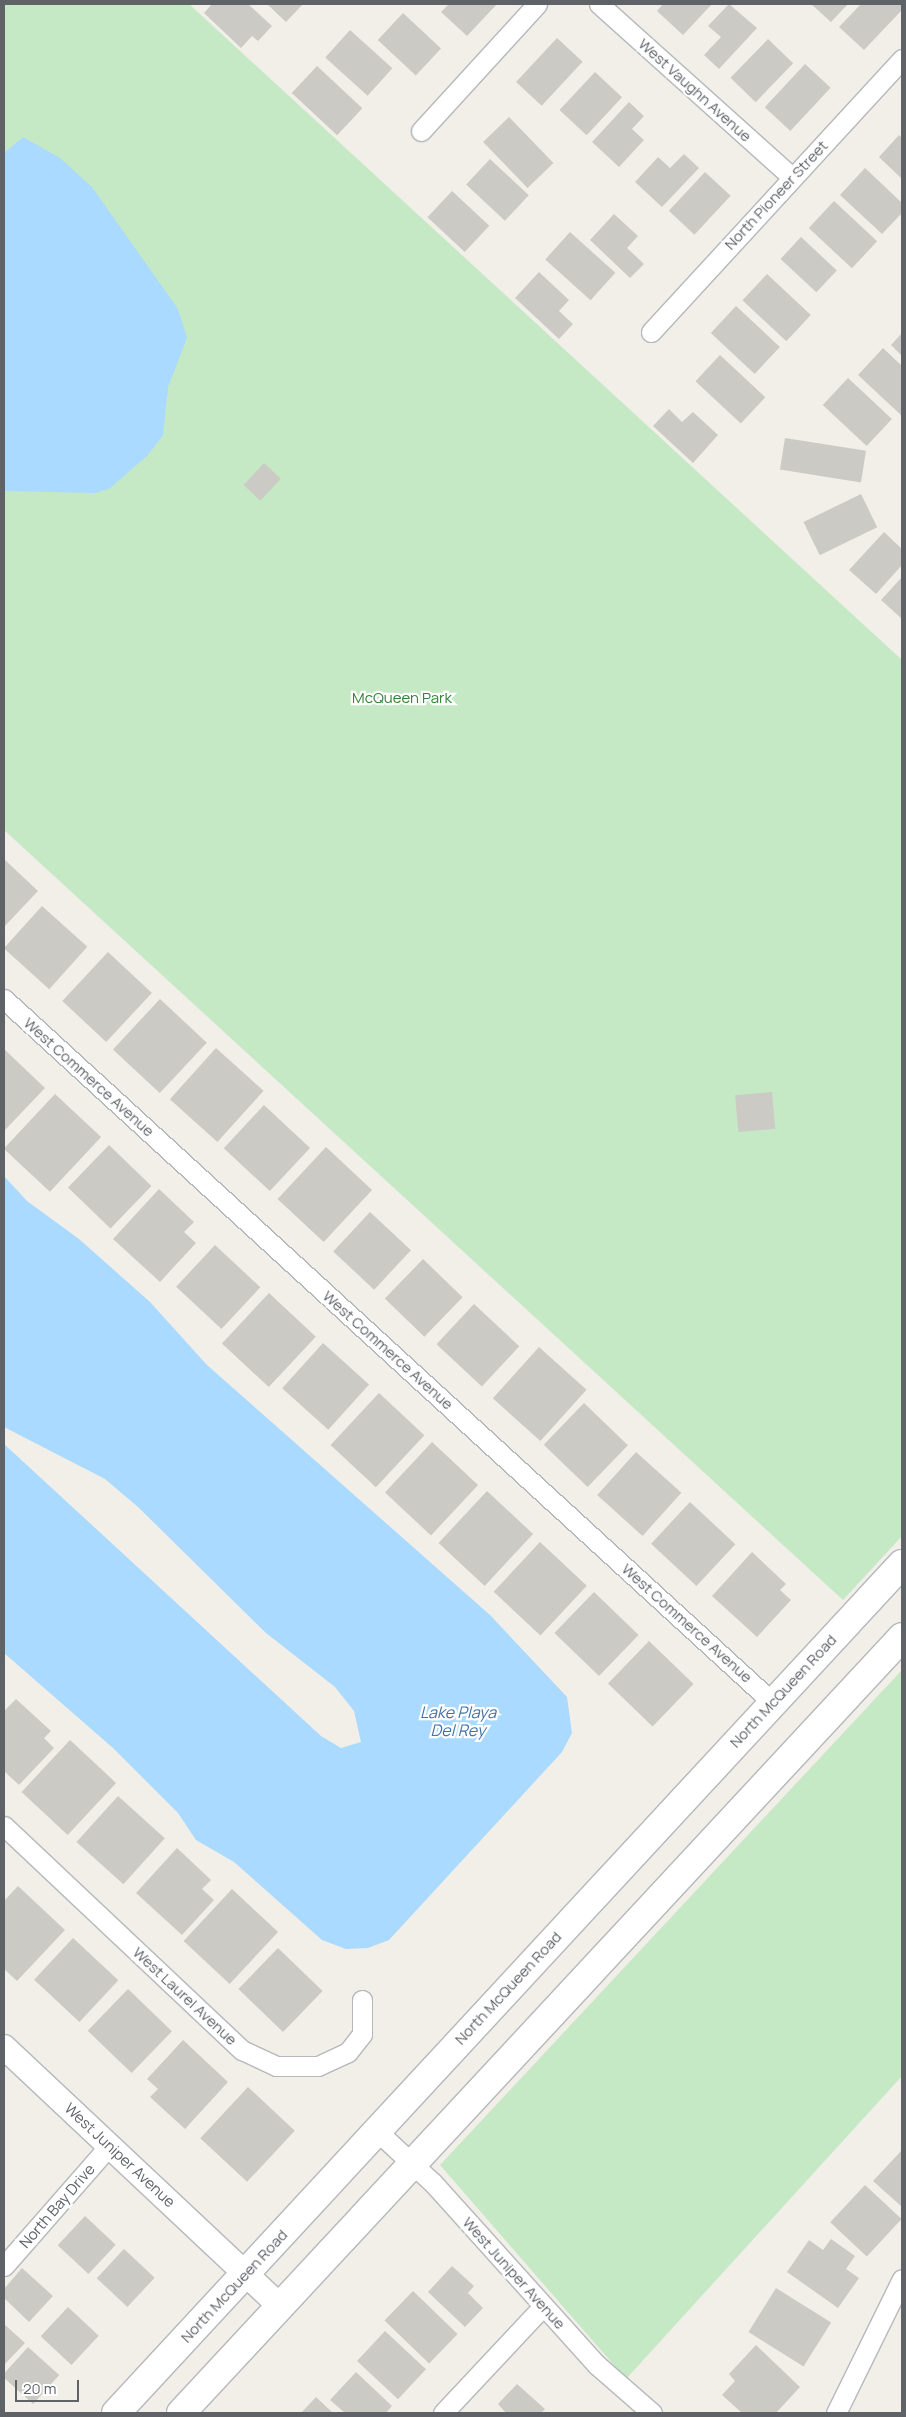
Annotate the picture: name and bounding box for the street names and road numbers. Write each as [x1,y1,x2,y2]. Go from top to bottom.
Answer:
street label: West Vaughn Avenue [635,35,755,145]
street label: North Pioneer Street [721,137,831,253]
street label: West Commerce Avenue [20,1014,158,1140]
street label: West Commerce Avenue [319,1287,457,1413]
street label: West Commerce Avenue [618,1560,756,1686]
street label: North McQueen Road [726,1631,840,1751]
street label: North McQueen Road [451,1928,565,2048]
street label: West Laurel Avenue [129,1943,241,2049]
street label: West Juniper Avenue [61,2099,179,2211]
street label: North Bay Drive [16,2160,98,2252]
street label: West Juniper Avenue [459,2213,569,2333]
street label: North McQueen Road [177,2226,291,2346]

